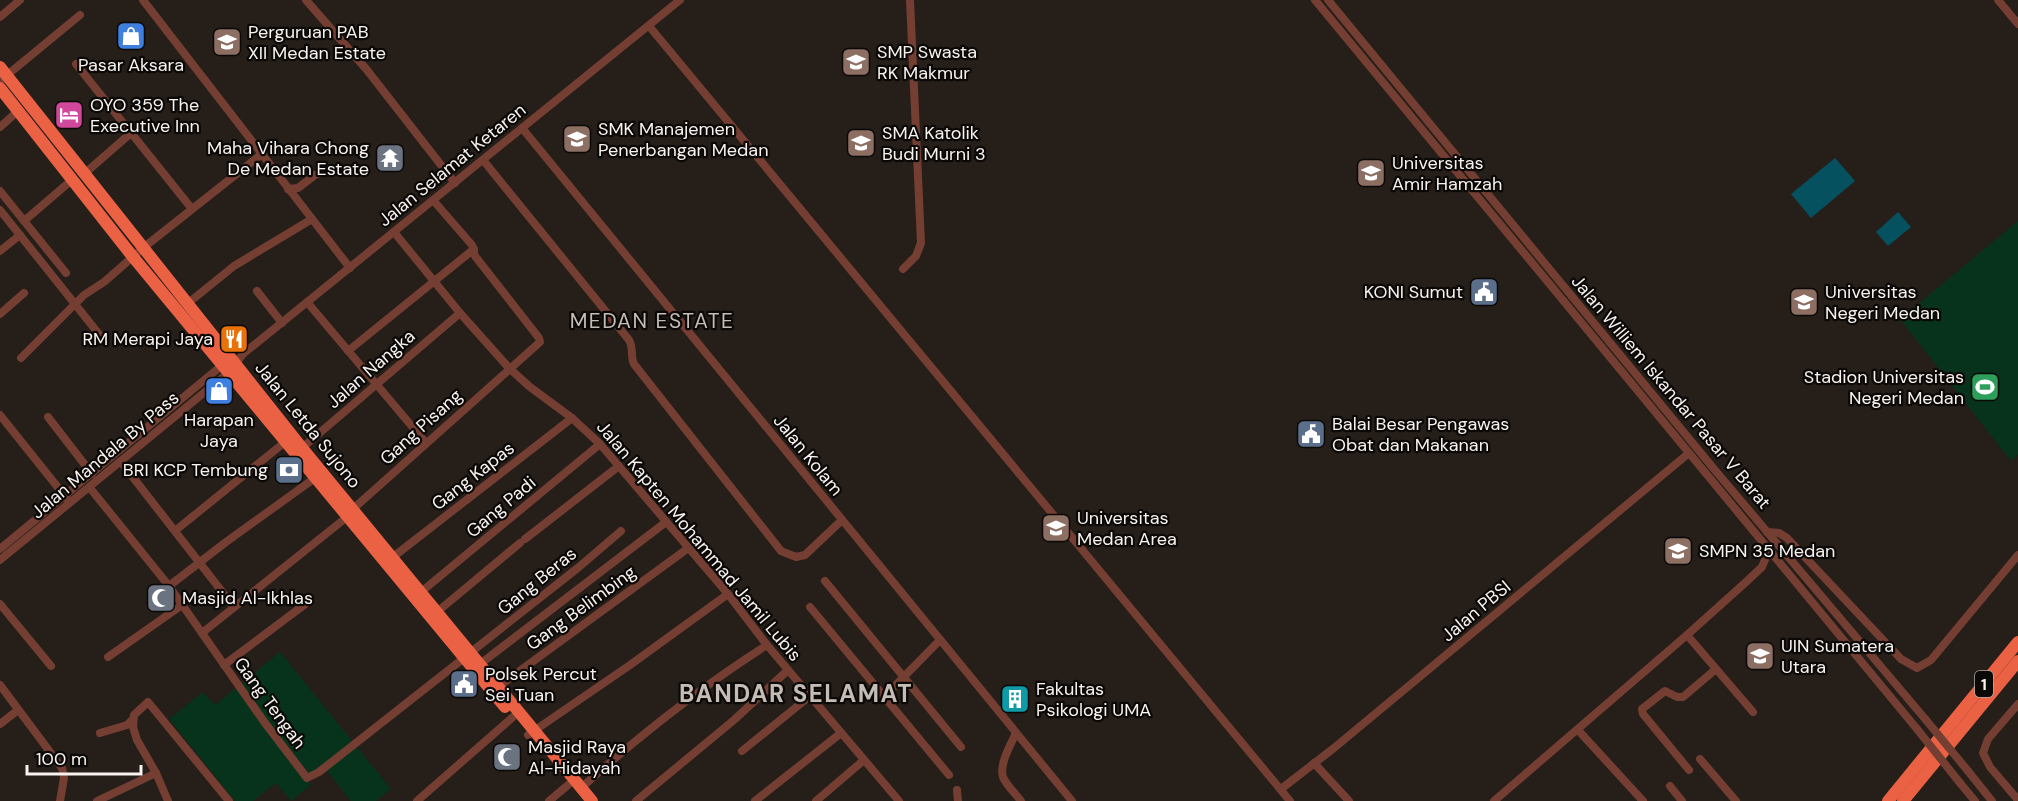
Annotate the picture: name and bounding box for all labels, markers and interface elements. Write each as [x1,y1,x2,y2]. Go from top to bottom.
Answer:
shop icon: Pasar Aksara [115,20,147,52]
place label: Perguruan PAB XII Medan Estate [248,20,386,65]
school or university icon: Perguruan PAB XII Medan Estate [211,26,243,58]
place label: SMP Swasta RK Makmur [877,40,977,85]
school or university icon: SMP Swasta RK Makmur [840,46,872,78]
place label: Pasar Aksara [78,53,184,77]
place label: OYO 359 The Executive Inn [90,93,200,138]
street label: Jalan Selamat Ketaren [373,98,531,232]
hotel icon: OYO 359 The Executive Inn [53,99,85,131]
place label: SMK Manajemen Penerbangan Medan [598,117,768,162]
place label: SMA Katolik Budi Murni 3 [882,121,986,166]
school or university icon: SMK Manajemen Penerbangan Medan [561,123,593,155]
school or university icon: SMA Katolik Budi Murni 3 [845,127,877,159]
place label: Maha Vihara Chong De Medan Estate [207,136,369,181]
temple icon: Maha Vihara Chong De Medan Estate [374,142,406,174]
place label: Universitas Amir Hamzah [1392,151,1502,196]
school or university icon: Universitas Amir Hamzah [1355,157,1387,189]
street label: Jalan Williem Iskandar Pasar V Barat [1566,270,1776,514]
public building icon: KONI Sumut [1468,276,1500,308]
place label: KONI Sumut [1364,280,1463,304]
place label: Universitas Negeri Medan [1825,280,1940,325]
school or university icon: Universitas Negeri Medan [1788,286,1820,318]
district label: MEDAN ESTATE [570,307,734,335]
restaurant icon: RM Merapi Jaya [218,323,250,355]
street label: Jalan Nangka [322,324,420,414]
place label: RM Merapi Jaya [82,327,213,351]
street label: Jalan Letda Sujono [250,357,366,493]
place label: Stadion Universitas Negeri Medan [1804,365,1964,410]
sports icon: Stadion Universitas Negeri Medan [1969,371,2001,403]
shop icon: Harapan Jaya [203,375,235,407]
street label: Gang Pisang [375,384,467,470]
street label: Jalan Mandala By Pass [26,386,184,524]
place label: Harapan Jaya [184,408,254,453]
street label: Jalan Kolam [768,409,848,501]
place label: Balai Besar Pengawas Obat dan Makanan [1332,412,1509,457]
street label: Jalan Kapten Mohammad Jamil Lubis [591,416,807,666]
public building icon: Balai Besar Pengawas Obat dan Makanan [1295,418,1327,450]
street label: Gang Kapas [427,436,519,516]
bank icon: BRI KCP Tembung [273,454,305,486]
place label: BRI KCP Tembung [123,458,268,482]
street label: Gang Padi [461,471,541,543]
place label: Universitas Medan Area [1077,506,1177,551]
school or university icon: Universitas Medan Area [1040,512,1072,544]
school or university icon: SMPN 35 Medan [1662,535,1694,567]
place label: SMPN 35 Medan [1699,539,1835,563]
street label: Gang Beras [492,542,582,620]
street label: Gang Belimbing [521,560,641,656]
street label: Jalan PBSI [1436,575,1516,647]
mosque icon: Masjid Al-Ikhlas [145,582,177,614]
place label: Masjid Al-Ikhlas [182,586,313,610]
place label: UIN Sumatera Utara [1781,634,1894,679]
school or university icon: UIN Sumatera Utara [1744,640,1776,672]
street label: Gang Tengah [229,652,311,754]
place label: Polsek Percut Sei Tuan [485,662,597,707]
public building icon: Polsek Percut Sei Tuan [448,668,480,700]
road number: 1 [1975,671,1993,697]
place label: Fakultas Psikologi UMA [1036,677,1151,722]
district label: BANDAR SELAMAT [679,678,913,709]
building icon: Fakultas Psikologi UMA [999,683,1031,715]
place label: Masjid Raya Al-Hidayah [528,735,626,780]
scale bar [27,738,141,776]
mosque icon: Masjid Raya Al-Hidayah [491,741,523,773]
text: 100 m [36,747,87,771]

